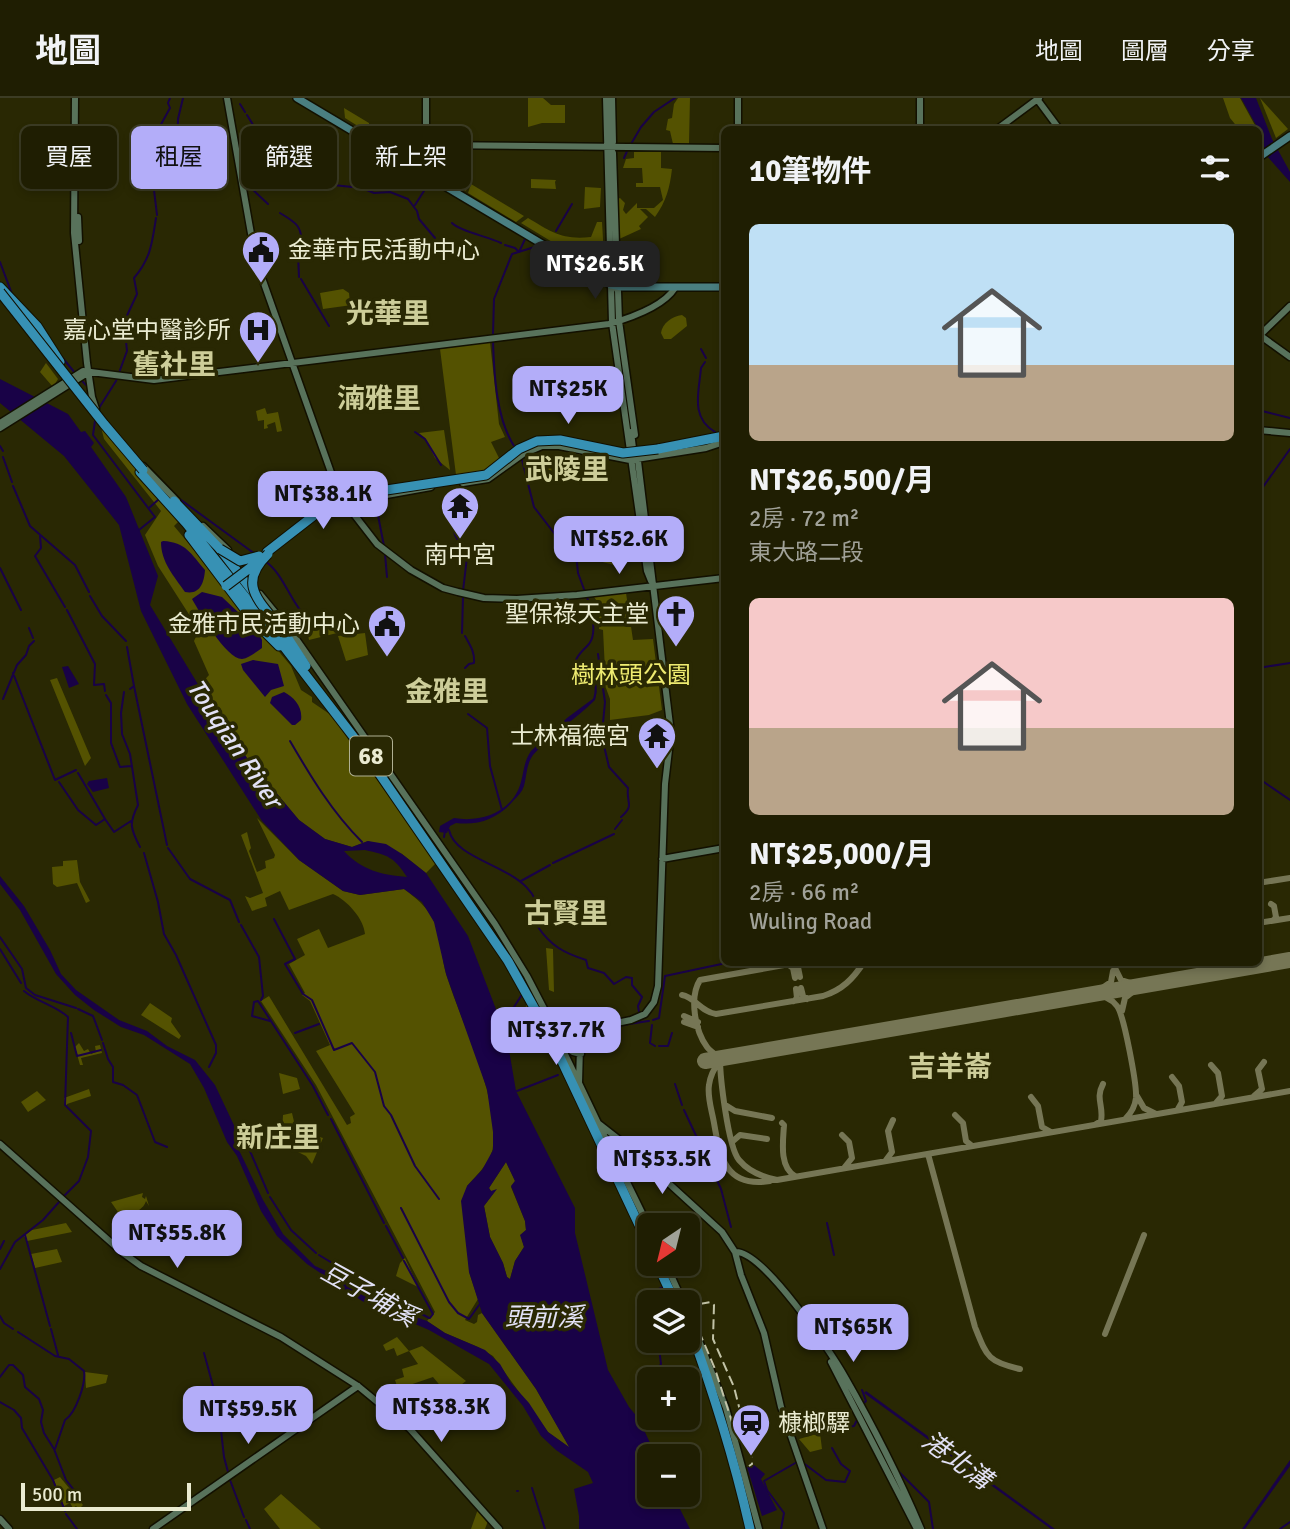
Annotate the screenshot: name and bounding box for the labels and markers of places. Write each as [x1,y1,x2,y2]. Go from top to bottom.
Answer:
public building icon: 金華市民活動中心 [240,229,282,284]
place label: 金華市民活動中心 [288,235,480,265]
pin: NT$26.5K [523,242,667,301]
hospital icon: 嘉心堂中醫診所 [237,309,279,364]
place label: 嘉心堂中醫診所 [63,315,231,345]
pin: NT$25K [511,366,625,426]
pin: NT$38.1K [251,472,395,531]
temple icon: 南中宮 [439,485,481,540]
pin: NT$52.6K [547,517,691,576]
place label: 南中宮 [424,540,496,570]
church icon: 聖保祿天主堂 [655,593,697,648]
place label: 聖保祿天主堂 [505,599,649,629]
public building icon: 金雅市民活動中心 [366,603,408,658]
place label: 金雅市民活動中心 [168,609,360,639]
temple icon: 士林福德宮 [636,715,678,770]
place label: 士林福德宮 [510,721,630,751]
pin: NT$37.7K [484,1007,628,1067]
pin: NT$53.5K [590,1136,734,1196]
pin: NT$55.8K [105,1210,249,1270]
pin: NT$65K [796,1304,910,1364]
pin: NT$38.3K [369,1384,513,1444]
pin: NT$59.5K [176,1386,320,1446]
station icon: 槺榔驛 [730,1402,772,1457]
place label: 槺榔驛 [778,1408,850,1438]

